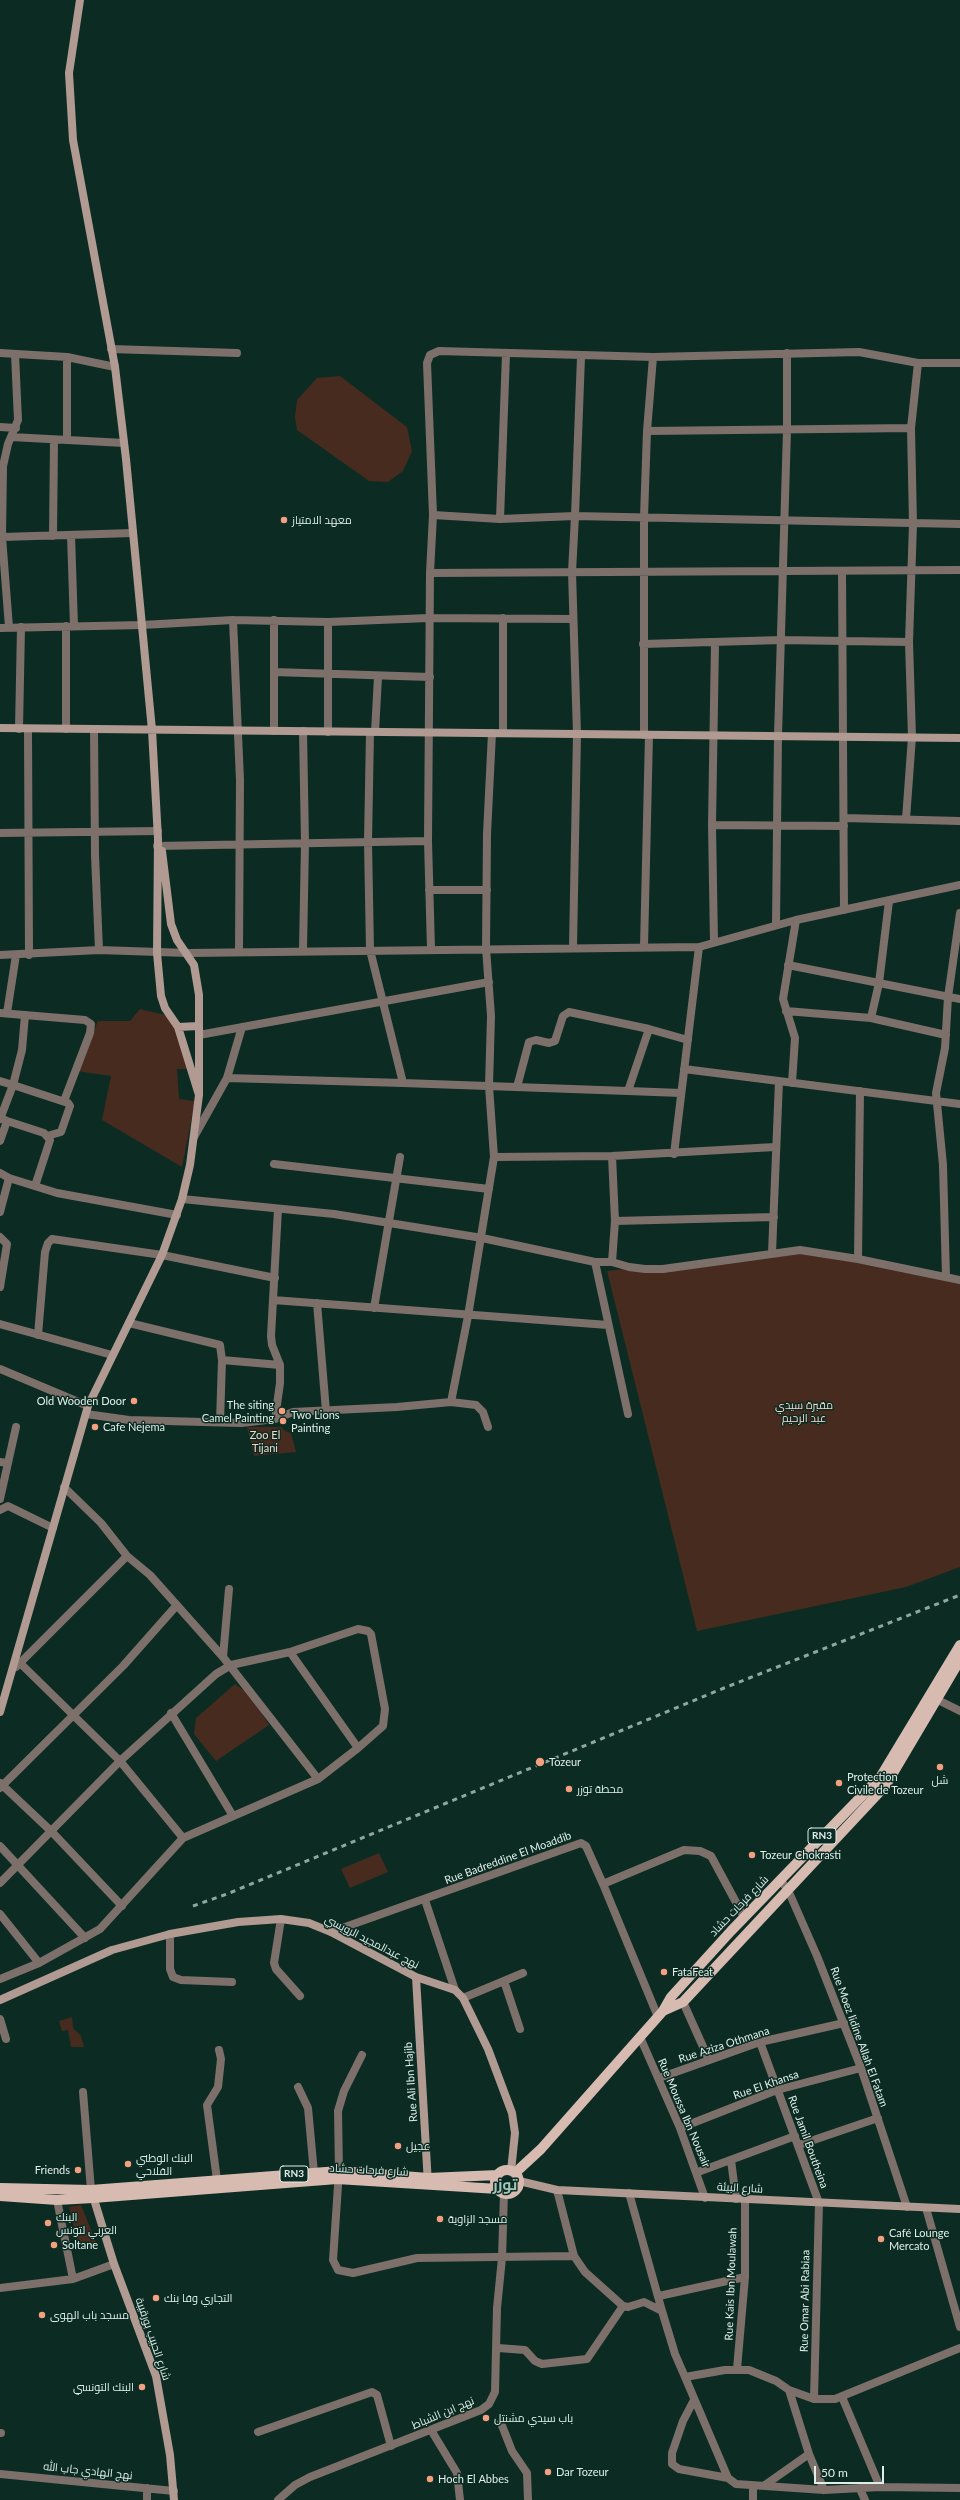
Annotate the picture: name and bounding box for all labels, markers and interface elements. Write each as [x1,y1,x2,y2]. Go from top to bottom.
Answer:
place label: معهد الامتياز [292,513,352,527]
marker: معهد الامتياز [279,515,289,525]
place label: Old Wooden Door [37,1394,126,1408]
marker: Old Wooden Door [129,1396,139,1406]
place label: The siting Camel Painting [202,1398,274,1424]
park label: مقبرة سيدي عبد الرحيم [775,1398,833,1424]
marker: The siting Camel Painting [277,1406,287,1416]
place label: Two Lions Painting [291,1408,340,1434]
marker: Two Lions Painting [278,1416,288,1426]
place label: Cafe Nejema [103,1420,165,1434]
marker: Cafe Nejema [90,1422,100,1432]
park label: Zoo El Tijani [250,1428,280,1454]
place label: Tozeur [549,1755,581,1769]
marker: Tozeur [534,1756,546,1768]
marker: شل [935,1762,945,1772]
place label: Protection Civile de Tozeur [847,1770,923,1796]
place label: شل [932,1773,948,1787]
marker: Protection Civile de Tozeur [834,1778,844,1788]
place label: محطة توزر [577,1782,623,1796]
marker: محطة توزر [564,1784,574,1794]
road number: RN3 [808,1828,836,1844]
street label: Rue Badreddine El Moaddib [443,1829,573,1887]
place label: Tozeur Chokrasti [760,1848,841,1862]
marker: Tozeur Chokrasti [747,1850,757,1860]
street label: شارع فرحات حشاد [707,1873,771,1939]
street label: نهج عبدالمجيد الرويسي [323,1913,421,1971]
place label: FataFeat [672,1965,713,1979]
street label: Rue Moez lidine Allah El Fatam [827,1965,891,2109]
marker: FataFeat [659,1967,669,1977]
street label: Rue Aziza Othmana [677,2024,771,2066]
street label: Rue Ali Ibn Hajib [402,2042,420,2122]
street label: Rue Moussa Ibn Nousair [655,2056,713,2170]
street label: Rue El Khansa [732,2068,800,2102]
street label: Rue Jamil Boutheina [785,2094,831,2190]
place label: عجيل [406,2139,430,2153]
marker: عجيل [393,2141,403,2151]
place label: البنك الوطني الفلاحي [136,2151,193,2177]
marker: البنك الوطني الفلاحي [123,2159,133,2169]
street label: شارع فرحات حشاد [329,2161,409,2179]
place label: Friends [35,2163,70,2177]
marker: Friends [73,2165,83,2175]
road number: RN3 [280,2166,308,2182]
district label: توزر [493,2176,517,2194]
street label: شارع البيئة [717,2180,763,2196]
place label: البنك العربي لتونس [56,2210,117,2236]
place label: مسجد الزاوية [448,2212,507,2226]
marker: مسجد الزاوية [435,2214,445,2224]
marker: البنك العربي لتونس [43,2218,53,2228]
place label: Café Lounge Mercato [889,2226,949,2252]
street label: Rue Kais Ibn Moulawah [722,2227,740,2341]
marker: Café Lounge Mercato [876,2234,886,2244]
place label: Soltane [62,2238,98,2252]
marker: Soltane [49,2240,59,2250]
street label: Rue Omar Abi Rabiaa [798,2250,812,2352]
place label: التجاري وفا بنك [164,2291,233,2305]
marker: التجاري وفا بنك [151,2293,161,2303]
street label: شارع الحبيب بورقيبة [133,2296,173,2382]
place label: مسجد باب الهوى [50,2308,129,2322]
marker: مسجد باب الهوى [37,2310,47,2320]
place label: البنك التونسي [73,2380,134,2394]
marker: البنك التونسي [137,2382,147,2392]
street label: نهج ابن الشباط [410,2394,476,2432]
place label: باب سيدي مشنتل [494,2411,573,2425]
marker: باب سيدي مشنتل [481,2413,491,2423]
scale bar [816,2458,886,2484]
street label: نهج الهادي جاب الله [43,2460,133,2482]
place label: Dar Tozeur [556,2465,609,2479]
text: 50 m [821,2465,848,2480]
marker: Dar Tozeur [543,2467,553,2477]
place label: Hoch El Abbes [438,2472,509,2486]
marker: Hoch El Abbes [425,2474,435,2484]

